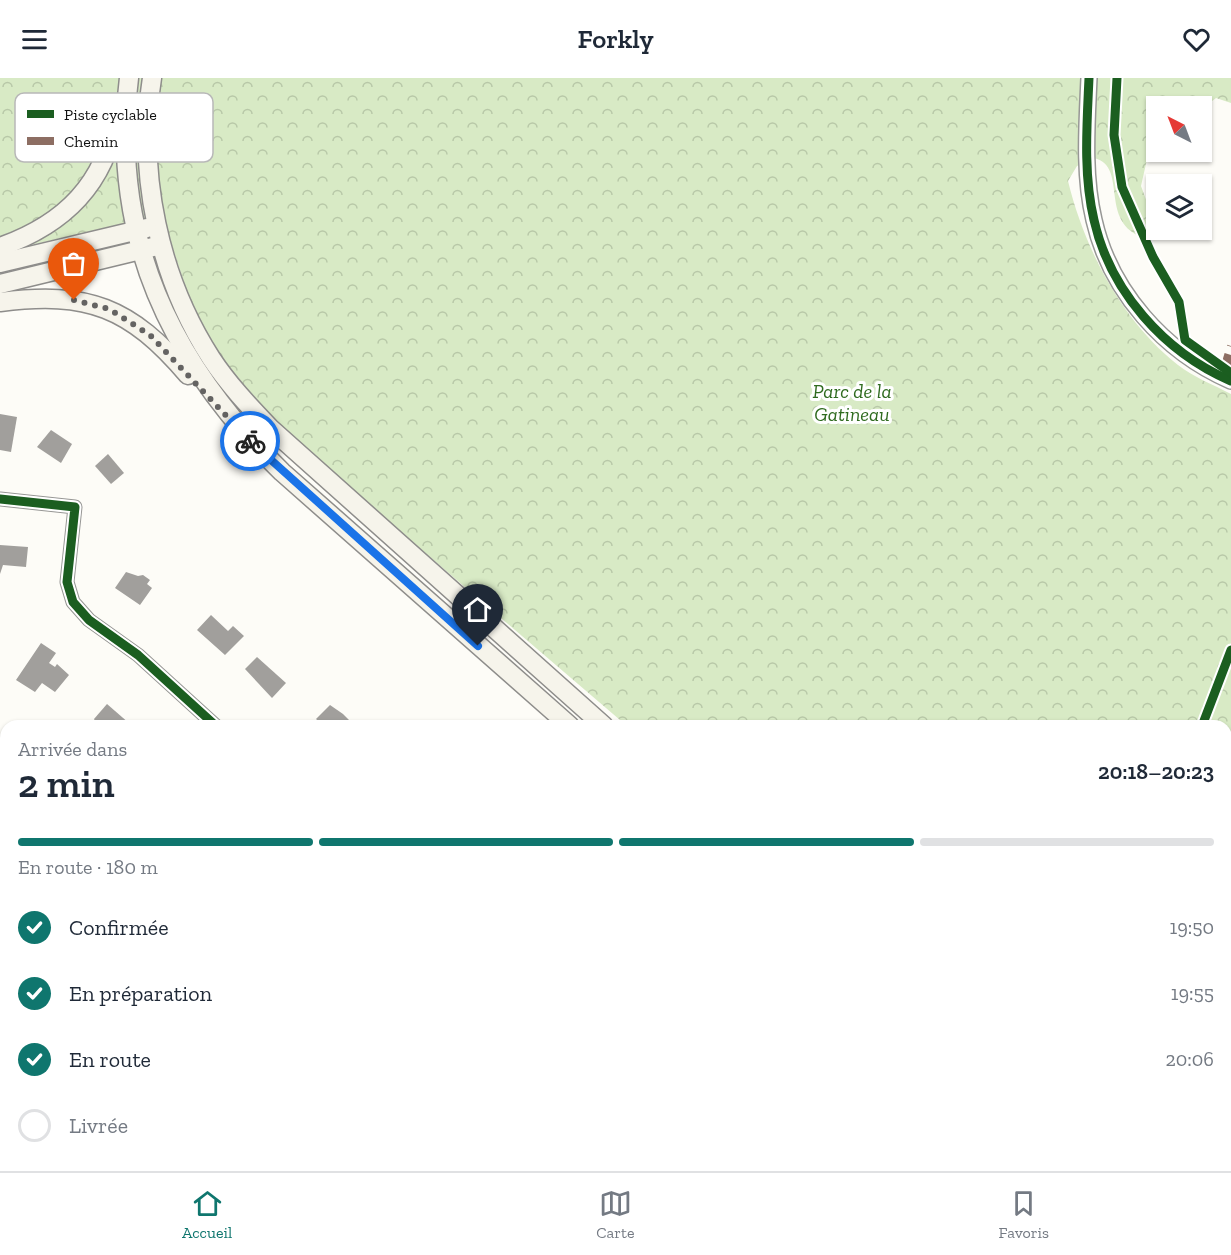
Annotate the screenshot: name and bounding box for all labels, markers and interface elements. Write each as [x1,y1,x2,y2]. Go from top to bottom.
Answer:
icon: menu [18,23,51,56]
text: Forkly [577,23,654,55]
icon: heart [1180,23,1213,56]
legend [15,93,213,162]
north arrow [1146,96,1212,162]
map controls [1146,96,1212,240]
text: Piste cyclable [64,105,157,124]
text: Chemin [64,132,119,151]
button: layers [1146,174,1212,240]
pin [48,238,99,300]
icon: bag [57,247,90,280]
park label: Parc de la Gatineau [812,379,892,426]
courier [220,411,280,471]
icon: bike [234,425,267,458]
pin [452,584,503,646]
icon: home [461,593,494,626]
text: Arrivée dans [18,737,127,761]
text: 20:18–20:23 [1098,758,1214,785]
text: 2 min [18,760,115,807]
text: En route · 180 m [18,855,158,879]
icon: check [18,911,51,944]
text: Confirmée [69,914,169,941]
text: 19:50 [1169,915,1214,939]
icon: check [18,977,51,1010]
text: En préparation [69,980,212,1007]
text: 19:55 [1171,981,1214,1005]
icon: check [18,1043,51,1076]
text: En route [69,1046,151,1073]
text: 20:06 [1166,1047,1214,1071]
text: Livrée [69,1112,128,1139]
tab: Accueil [182,1187,232,1242]
tab: Carte [596,1187,634,1242]
tab: Favoris [999,1187,1049,1242]

